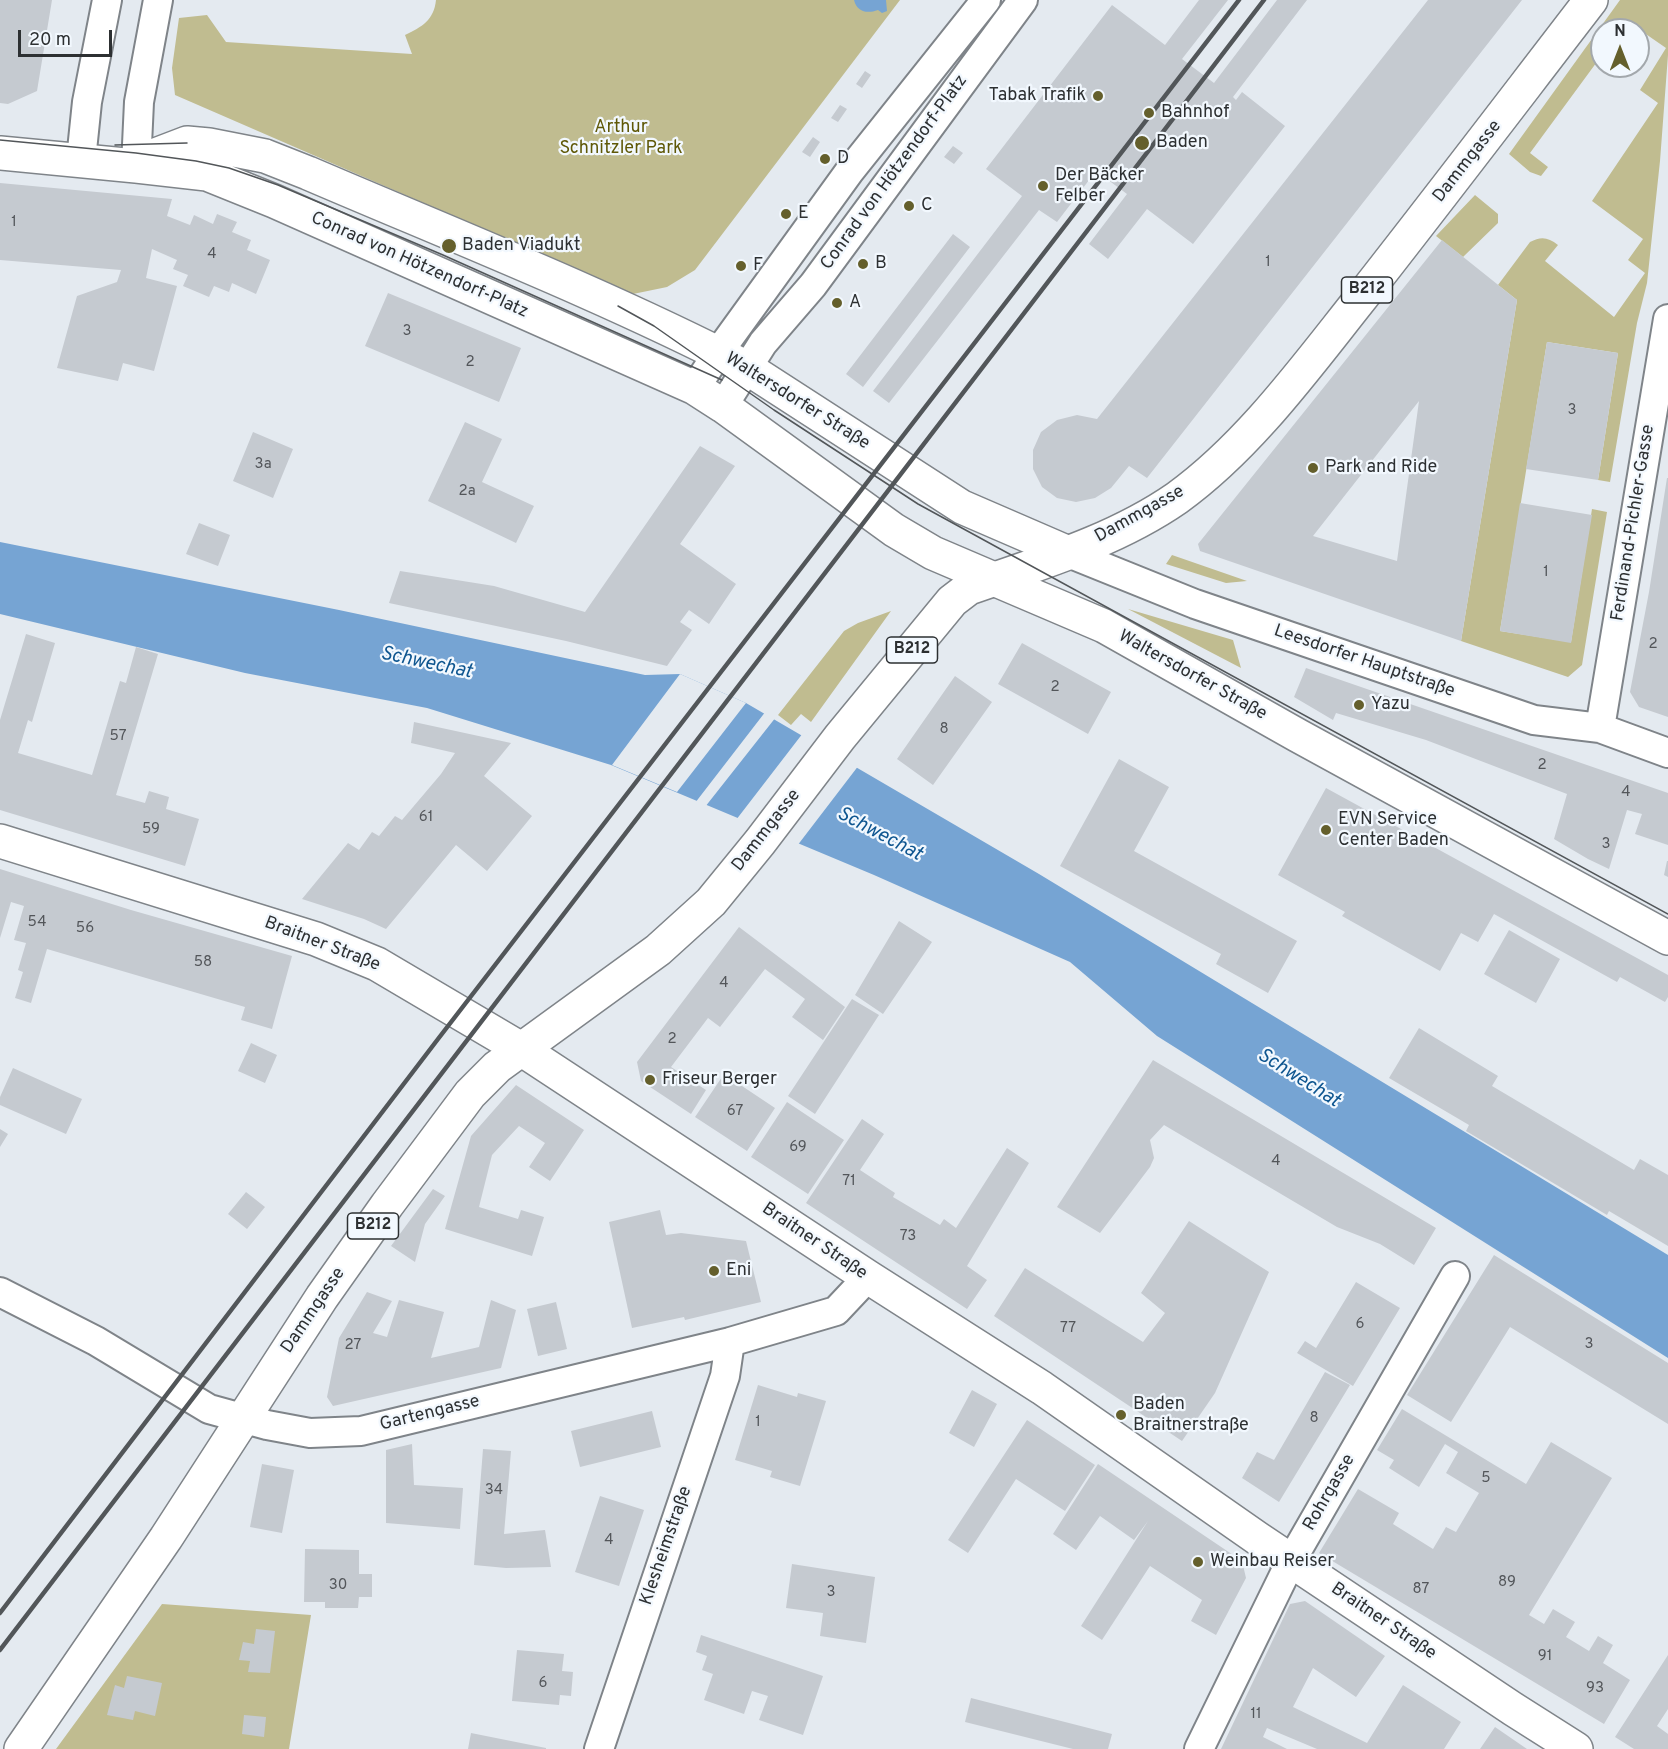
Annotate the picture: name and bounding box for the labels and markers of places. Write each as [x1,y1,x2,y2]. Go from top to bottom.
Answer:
place label: Tabak Trafik [988,85,1086,107]
marker: Tabak Trafik [1091,89,1105,103]
place label: Bahnhof [1161,102,1229,124]
marker: Bahnhof [1142,106,1156,120]
place label: Baden [1156,132,1208,154]
marker: Baden [1133,134,1151,152]
place label: D [837,148,849,170]
marker: D [818,152,832,166]
place label: Der Bäcker Felber [1055,165,1144,207]
marker: Der Bäcker Felber [1036,179,1050,193]
place label: C [921,195,933,217]
marker: C [902,199,916,213]
place label: E [798,203,809,225]
marker: E [779,207,793,221]
place label: Baden Viadukt [462,235,581,257]
marker: Baden Viadukt [440,237,458,255]
place label: B [875,253,887,275]
place label: F [753,255,763,277]
marker: B [856,257,870,271]
marker: F [734,259,748,273]
place label: A [849,292,861,314]
marker: A [830,296,844,310]
place label: Park and Ride [1325,457,1437,479]
marker: Park and Ride [1306,461,1320,475]
place label: Yazu [1371,694,1410,716]
marker: Yazu [1352,698,1366,712]
place label: EVN Service Center Baden [1338,809,1449,852]
marker: EVN Service Center Baden [1319,823,1333,837]
place label: Friseur Berger [662,1069,777,1091]
marker: Friseur Berger [643,1073,657,1087]
place label: Eni [726,1260,751,1282]
marker: Eni [707,1264,721,1278]
place label: Baden Braitnerstraße [1133,1394,1249,1436]
marker: Baden Braitnerstraße [1114,1408,1128,1422]
place label: Weinbau Reiser [1210,1551,1334,1573]
marker: Weinbau Reiser [1191,1555,1205,1569]

